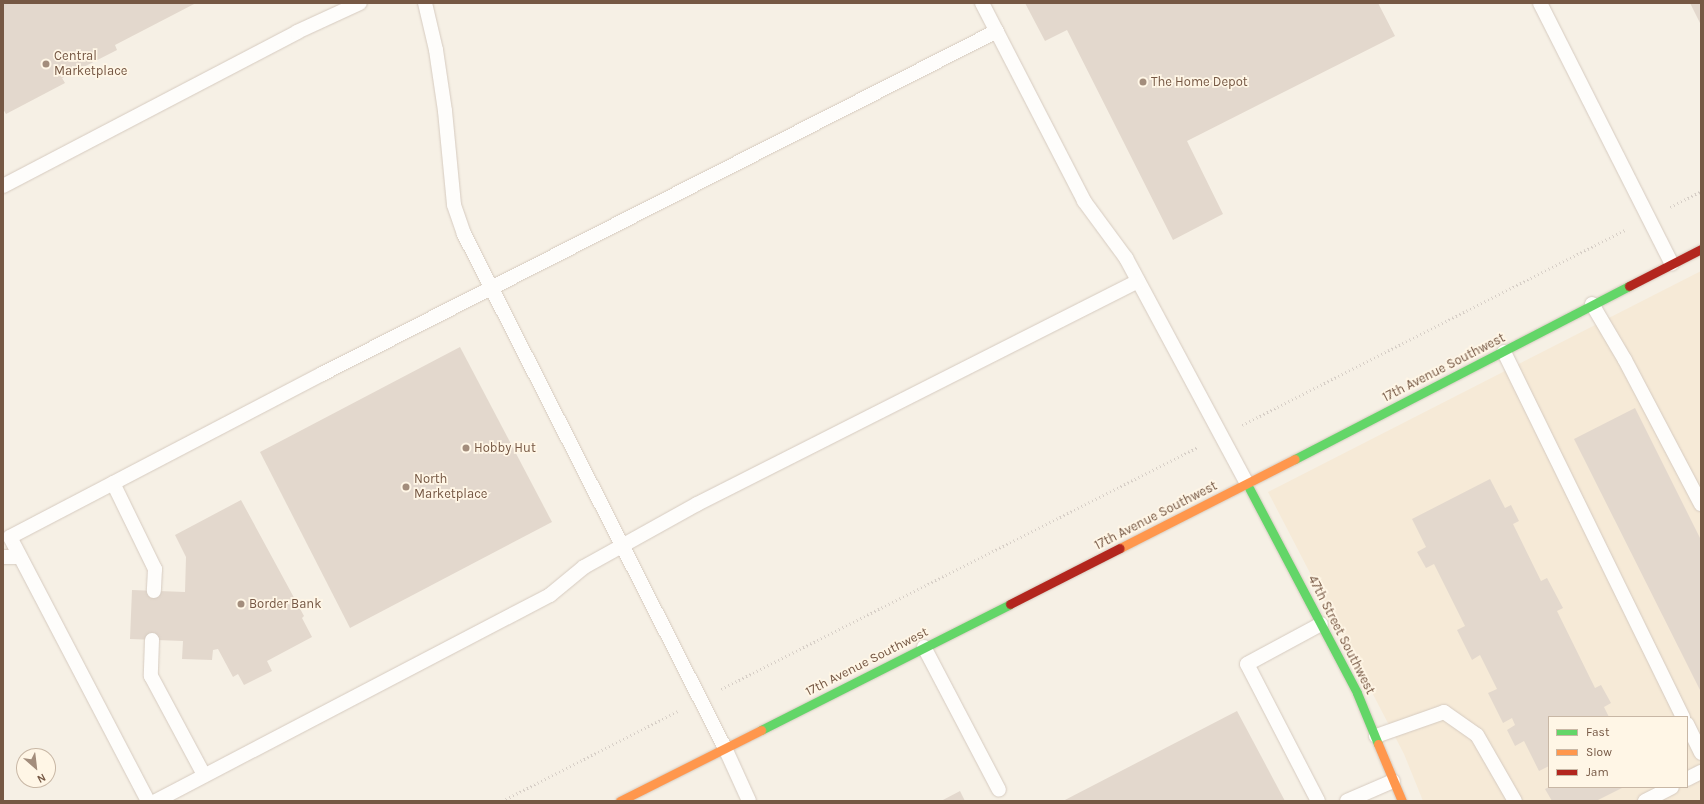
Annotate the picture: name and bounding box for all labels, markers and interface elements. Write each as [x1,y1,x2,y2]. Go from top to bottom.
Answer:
place label: Central Marketplace [54,49,128,80]
marker: Central Marketplace [41,59,51,69]
place label: The Home Depot [1151,74,1248,90]
marker: The Home Depot [1138,77,1148,87]
street label: 17th Avenue Southwest [1380,330,1508,406]
place label: Hobby Hut [474,440,536,456]
marker: Hobby Hut [461,443,471,453]
place label: North Marketplace [414,472,488,503]
street label: 17th Avenue Southwest [1092,478,1220,554]
marker: North Marketplace [401,482,411,492]
street label: 47th Street Southwest [1304,573,1378,697]
place label: Border Bank [249,596,321,612]
marker: Border Bank [236,599,246,609]
street label: 17th Avenue Southwest [803,624,931,700]
legend [1548,716,1688,788]
text: Fast [1586,725,1609,739]
text: Slow [1586,745,1612,759]
north arrow [16,748,56,788]
text: Jam [1586,765,1609,779]
text: N [35,771,48,786]

